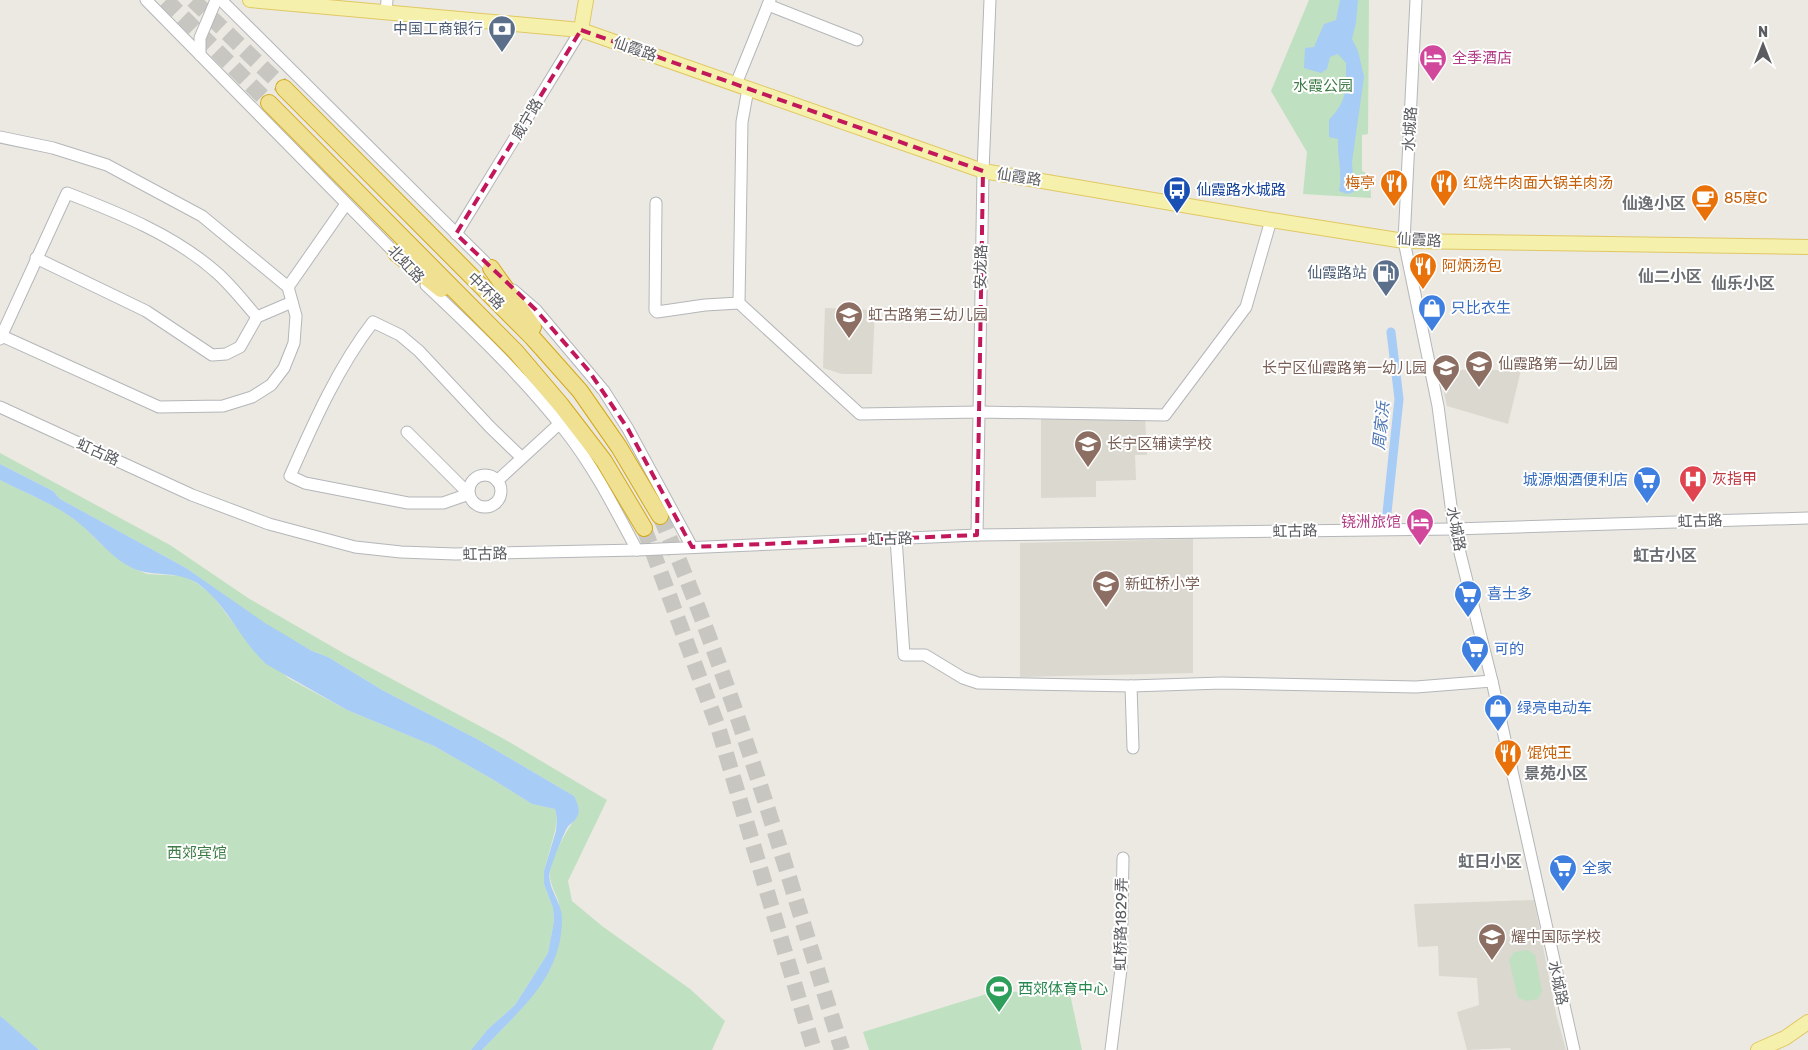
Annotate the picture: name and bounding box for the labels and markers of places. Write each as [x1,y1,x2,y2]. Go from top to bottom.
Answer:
bank icon: 中国工商银行 [487,14,517,53]
place label: 中国工商银行 [393,20,483,38]
hotel icon: 全季酒店 [1418,43,1448,82]
place label: 全季酒店 [1452,49,1512,67]
restaurant icon: 梅亭 [1379,168,1409,207]
restaurant icon: 红烧牛肉面大锅羊肉汤 [1429,168,1459,207]
place label: 梅亭 [1345,174,1375,192]
place label: 红烧牛肉面大锅羊肉汤 [1463,174,1613,192]
bus stop icon: 仙霞路水城路 [1162,175,1192,214]
place label: 仙霞路水城路 [1196,181,1286,199]
cafe icon: 85度C [1690,183,1720,222]
place label: 85度C [1724,189,1767,207]
restaurant icon: 阿炳汤包 [1408,251,1438,290]
place label: 阿炳汤包 [1442,257,1502,275]
fuel station icon: 仙霞路站 [1371,258,1401,297]
place label: 仙霞路站 [1307,264,1367,282]
shop icon: 只比衣生 [1417,293,1447,332]
place label: 只比衣生 [1451,299,1511,317]
school or university icon: 虹古路第三幼儿园 [834,300,864,339]
place label: 虹古路第三幼儿园 [868,306,988,324]
school or university icon: 仙霞路第一幼儿园 [1464,349,1494,388]
school or university icon: 长宁区仙霞路第一幼儿园 [1431,353,1461,392]
place label: 仙霞路第一幼儿园 [1498,355,1618,373]
place label: 长宁区仙霞路第一幼儿园 [1262,359,1427,377]
school or university icon: 长宁区辅读学校 [1073,429,1103,468]
place label: 长宁区辅读学校 [1107,435,1212,453]
hospital icon: 灰指甲 [1678,464,1708,503]
supermarket icon: 城源烟酒便利店 [1632,465,1662,504]
place label: 灰指甲 [1712,470,1757,488]
place label: 城源烟酒便利店 [1523,471,1628,489]
hotel icon: 铙洲旅馆 [1405,507,1435,546]
place label: 铙洲旅馆 [1341,513,1401,531]
school or university icon: 新虹桥小学 [1091,569,1121,608]
place label: 新虹桥小学 [1125,575,1200,593]
supermarket icon: 喜士多 [1453,579,1483,618]
place label: 喜士多 [1487,585,1532,603]
supermarket icon: 可的 [1460,634,1490,673]
place label: 可的 [1494,640,1524,658]
shop icon: 绿亮电动车 [1483,693,1513,732]
place label: 绿亮电动车 [1517,699,1592,717]
restaurant icon: 馄饨王 [1493,738,1523,777]
place label: 馄饨王 [1527,744,1572,762]
supermarket icon: 全家 [1548,853,1578,892]
place label: 全家 [1582,859,1612,877]
school or university icon: 耀中国际学校 [1477,922,1507,961]
place label: 耀中国际学校 [1511,928,1601,946]
sports icon: 西郊体育中心 [984,974,1014,1013]
place label: 西郊体育中心 [1018,980,1108,998]

